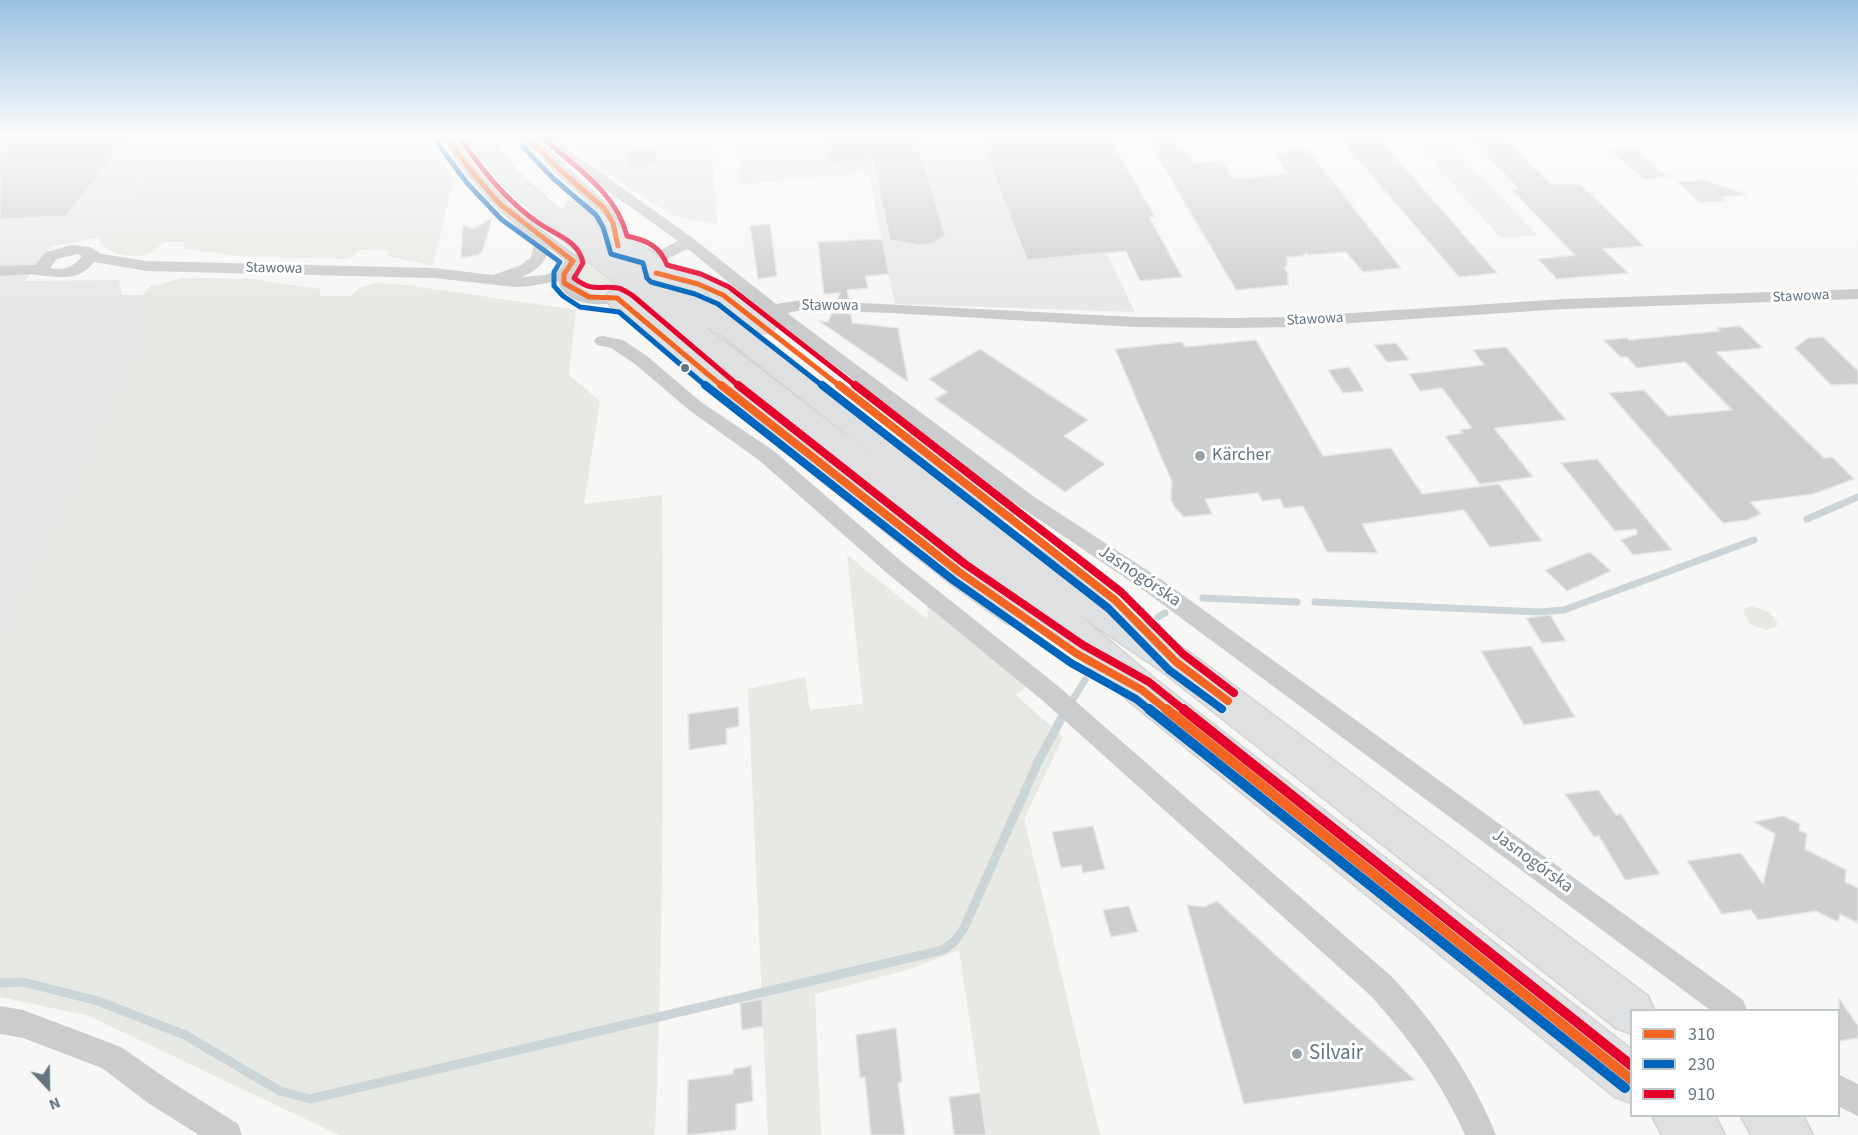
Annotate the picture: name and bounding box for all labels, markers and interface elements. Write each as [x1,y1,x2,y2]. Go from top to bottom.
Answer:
street label: Stawowa [245,260,303,278]
street label: Stawowa [1772,287,1830,307]
street label: Stawowa [802,298,858,316]
street label: Stawowa [1286,310,1344,330]
unlabelled marker [679,362,691,374]
place label: Kärcher [1212,445,1271,467]
marker: Kärcher [1193,449,1207,463]
street label: Jasnogórska [1094,542,1184,612]
street label: Jasnogórska [1487,825,1577,899]
legend [1630,1009,1840,1117]
text: 310 [1688,1022,1715,1047]
place label: Silvair [1309,1041,1363,1067]
marker: Silvair [1290,1047,1304,1061]
text: 230 [1688,1052,1715,1077]
north arrow [18,1057,78,1117]
text: 910 [1688,1082,1715,1107]
text: N [46,1091,64,1116]

